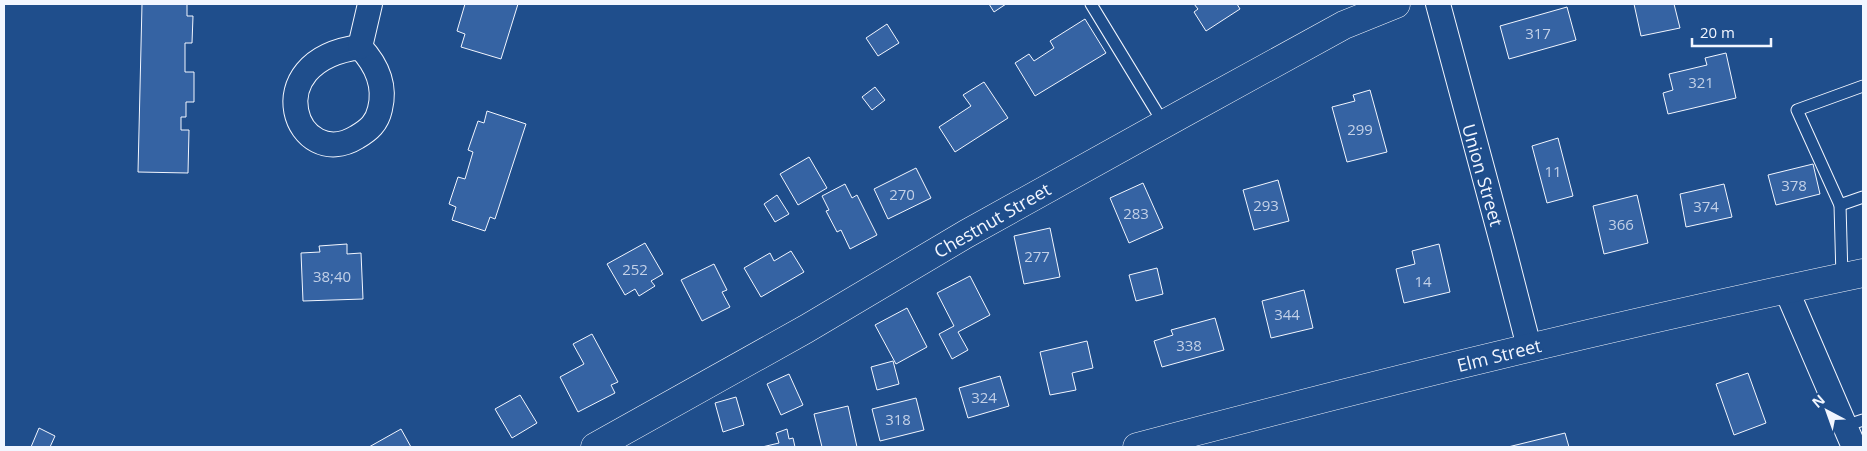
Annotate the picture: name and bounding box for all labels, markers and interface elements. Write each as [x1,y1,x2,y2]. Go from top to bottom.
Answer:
scale bar [1692,15,1771,47]
text: 20 m [1700,22,1735,42]
house number: 317 [1525,23,1551,43]
house number: 321 [1688,72,1714,92]
house number: 299 [1347,119,1373,139]
street label: Union Street [1457,121,1509,229]
house number: 11 [1544,161,1562,181]
house number: 378 [1781,175,1807,195]
street label: Chestnut Street [929,177,1055,263]
house number: 270 [889,184,915,204]
house number: 293 [1253,195,1279,215]
house number: 374 [1693,196,1719,216]
house number: 283 [1123,203,1149,223]
house number: 366 [1608,214,1634,234]
house number: 277 [1024,246,1050,266]
house number: 252 [622,259,648,279]
house number: 38;40 [313,266,351,286]
house number: 14 [1414,271,1432,291]
house number: 344 [1274,304,1300,324]
street label: Elm Street [1454,333,1544,377]
house number: 338 [1176,335,1202,355]
north arrow [1802,386,1852,436]
house number: 324 [971,387,997,407]
text: N [1808,390,1829,412]
house number: 318 [885,409,911,429]

